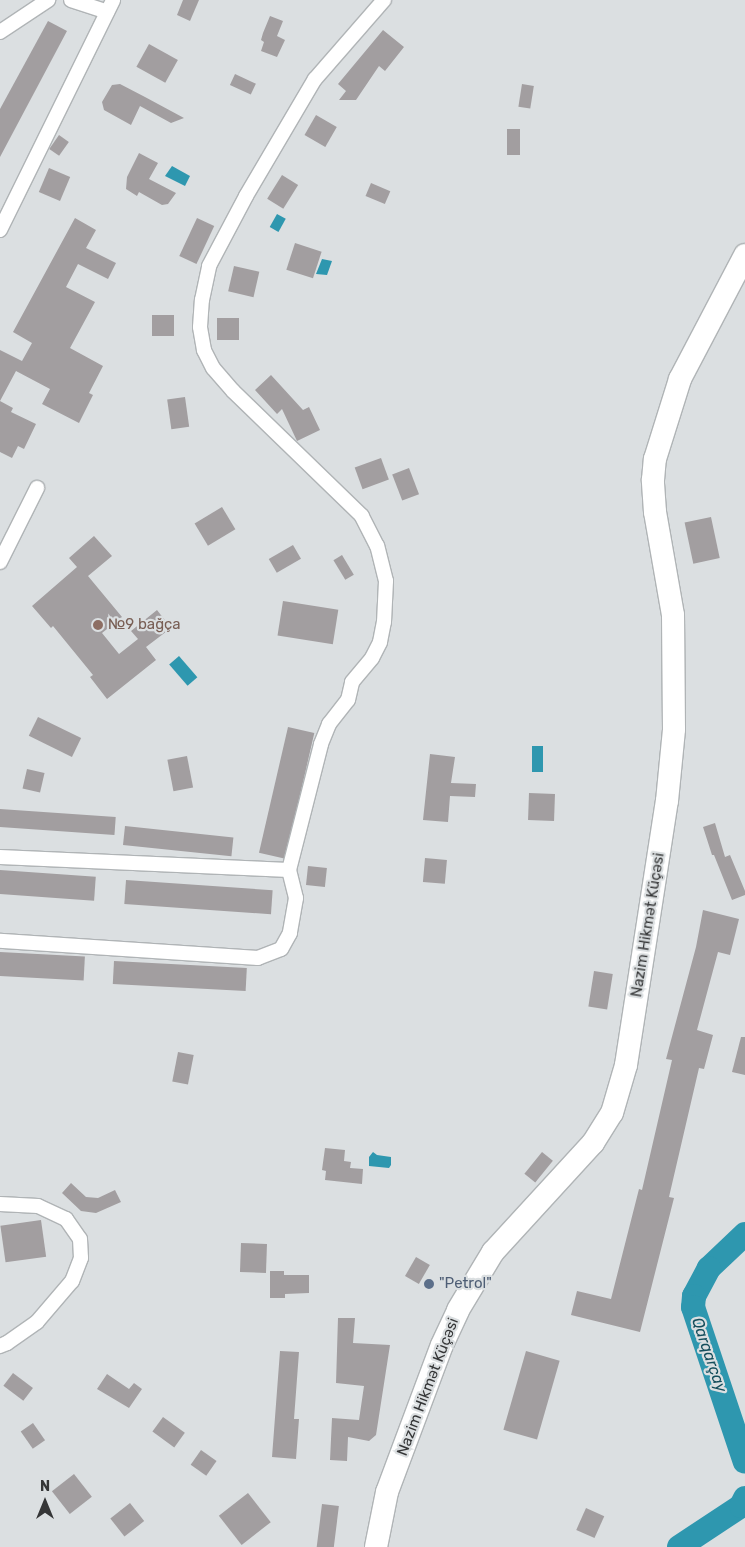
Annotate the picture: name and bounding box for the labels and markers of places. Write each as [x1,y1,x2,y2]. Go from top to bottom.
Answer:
place label: №9 bağça [108,616,181,634]
marker: №9 bağça [92,619,104,631]
place label: "Petrol" [439,1275,492,1293]
marker: "Petrol" [423,1278,435,1290]

